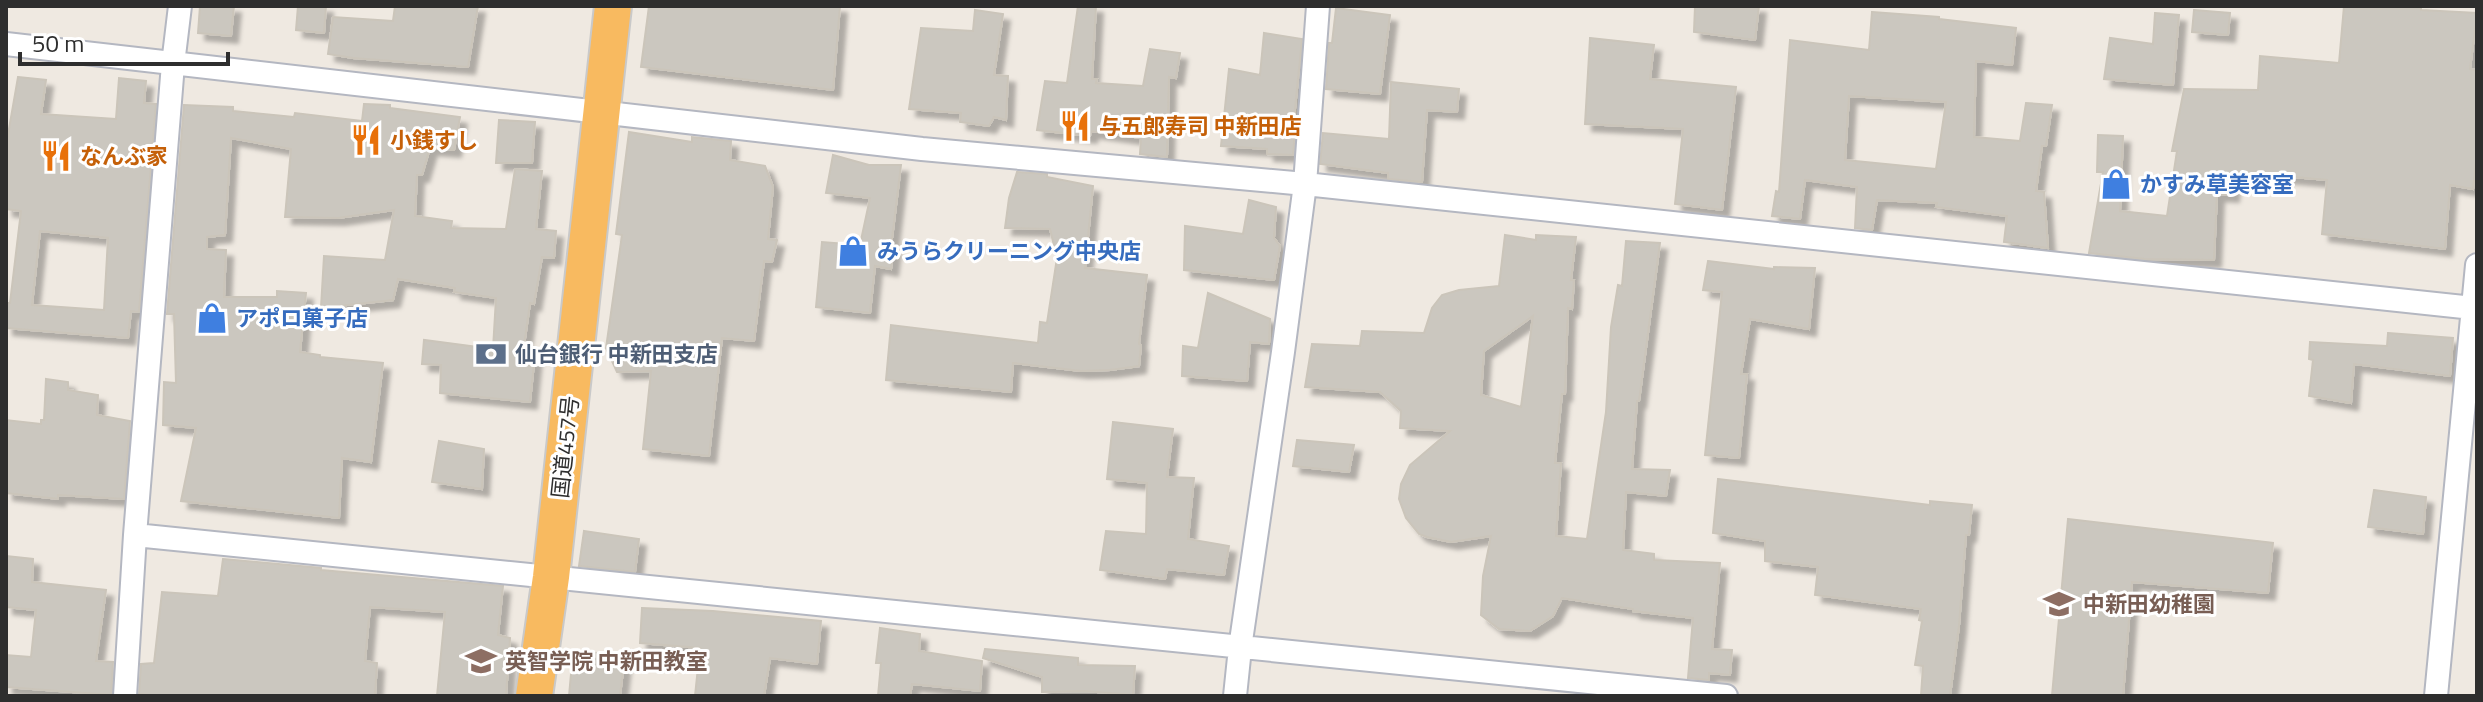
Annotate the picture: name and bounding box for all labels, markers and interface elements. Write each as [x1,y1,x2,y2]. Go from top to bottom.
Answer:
scale bar [20,16,228,66]
text: 50 m [32,25,84,61]
restaurant icon: 与五郎寿司 中新田店 [1058,109,1092,143]
place label: 与五郎寿司 中新田店 [1099,109,1302,143]
restaurant icon: 小銭すし [349,123,383,157]
place label: 小銭すし [390,123,478,157]
restaurant icon: なんぶ家 [39,139,73,173]
place label: なんぶ家 [80,139,168,173]
shop icon: かすみ草美容室 [2099,167,2133,201]
place label: かすみ草美容室 [2140,167,2294,201]
shop icon: みうらクリーニング中央店 [836,234,870,268]
place label: みうらクリーニング中央店 [877,234,1141,268]
shop icon: アポロ菓子店 [195,301,229,335]
place label: アポロ菓子店 [236,301,368,335]
bank icon: 仙台銀行 中新田支店 [474,337,508,371]
place label: 仙台銀行 中新田支店 [515,337,718,371]
street label: 国道457号 [543,394,587,500]
school or university icon: 中新田幼稚園 [2042,587,2076,621]
place label: 中新田幼稚園 [2083,587,2215,621]
school or university icon: 英智学院 中新田教室 [464,644,498,678]
place label: 英智学院 中新田教室 [505,644,708,678]

